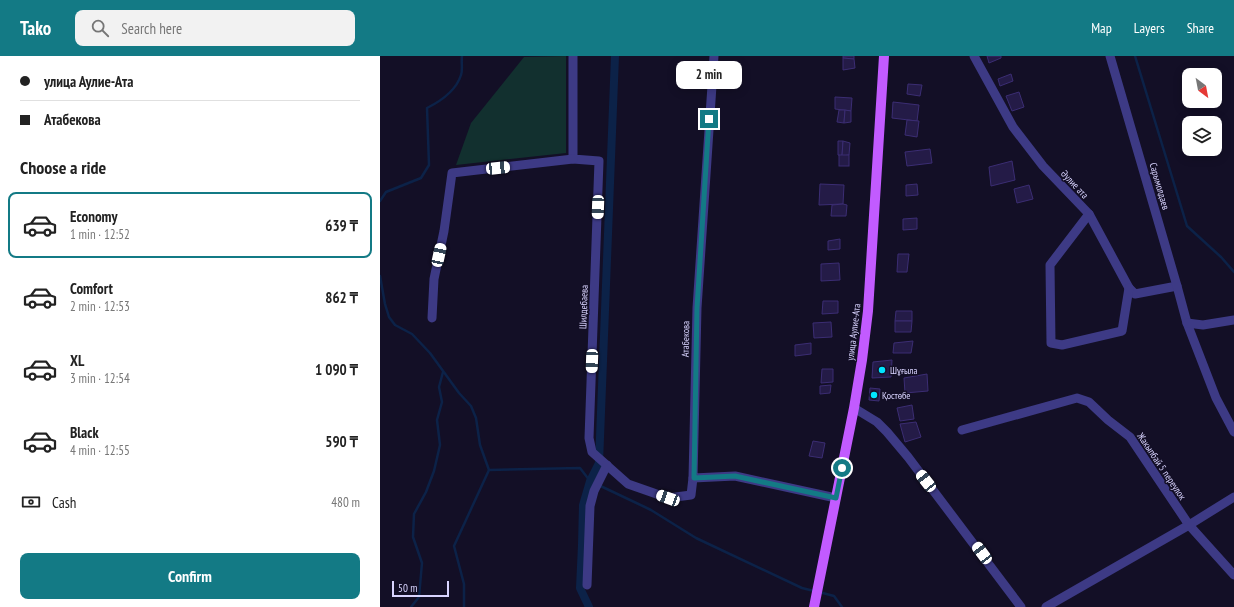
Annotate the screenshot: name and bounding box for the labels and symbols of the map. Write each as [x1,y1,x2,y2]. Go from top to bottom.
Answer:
callout: 2 min [676,61,742,89]
north arrow [1182,68,1222,108]
route end [700,110,718,128]
car [485,161,511,175]
street label: Сарымолдаев [1147,161,1172,211]
street label: Әулие ата [1058,167,1091,201]
car [592,195,604,219]
car [431,242,447,268]
street label: Шилдебаева [576,285,591,329]
street label: улица Аулие-Ата [844,303,863,361]
street label: Атабекова [679,321,692,357]
car [586,349,598,373]
place label: Шұғыла [890,364,917,377]
marker: Шұғыла [877,365,887,375]
place label: Қостөбе [882,389,910,402]
marker: Қостөбе [869,390,879,400]
street label: Жакыпбай 5 переулок [1134,429,1189,502]
route start [833,459,851,477]
car [914,468,938,494]
car [655,488,681,508]
car [970,540,994,566]
scale bar [392,579,449,598]

